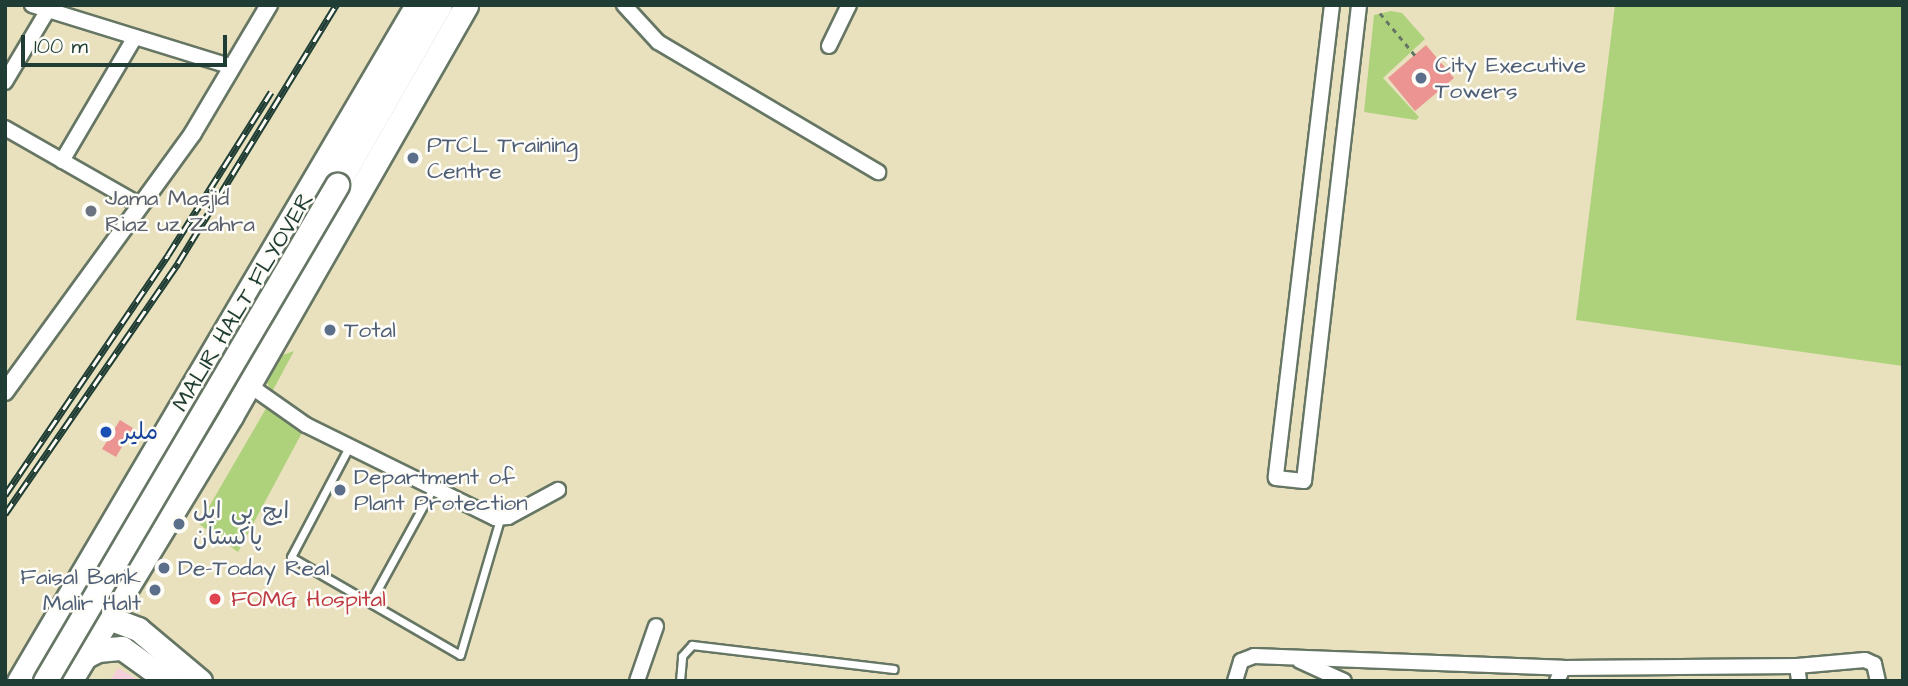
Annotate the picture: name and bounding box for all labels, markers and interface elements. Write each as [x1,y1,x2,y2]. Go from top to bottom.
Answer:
scale bar [24,21,231,65]
text: 100 m [34,32,88,61]
place label: City Executive Towers [1435,51,1586,105]
marker: City Executive Towers [1413,70,1429,86]
place label: PTCL Training Centre [427,131,578,185]
marker: PTCL Training Centre [405,150,421,166]
place label: Jama Masjid Riaz uz Zahra [105,184,255,238]
street label: MALIR HALT FLYOVER [167,187,319,417]
marker: Jama Masjid Riaz uz Zahra [83,203,99,219]
place label: Total [344,316,396,344]
marker: Total [322,322,338,338]
place label: ملیر [122,418,158,446]
marker: ملیر [96,422,116,442]
place label: Department of Plant Protection [354,463,528,517]
marker: Department of Plant Protection [332,482,348,498]
place label: ایچ بی ایل پاکستان [193,497,289,551]
marker: ایچ بی ایل پاکستان [171,516,187,532]
place label: De-Today Real [178,554,329,582]
marker: De-Today Real [156,560,172,576]
place label: Faisal Bank Malir Halt [20,563,141,617]
marker: Faisal Bank Malir Halt [147,582,163,598]
place label: FOMG Hospital [231,585,386,613]
marker: FOMG Hospital [205,589,225,609]

